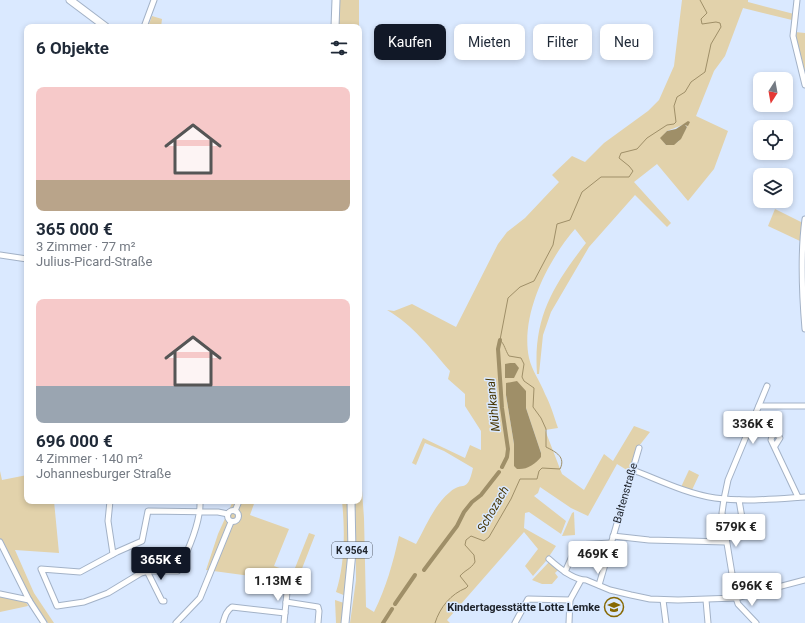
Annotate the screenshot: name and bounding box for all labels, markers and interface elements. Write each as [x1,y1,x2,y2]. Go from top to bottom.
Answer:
chip: Kaufen [374,24,446,60]
chip: Mieten [454,24,525,60]
chip: Filter [533,24,592,60]
chip: Neu [600,24,653,60]
icon: filters [328,37,350,59]
text: 6 Objekte [36,38,109,58]
north arrow [753,72,793,112]
map controls [753,72,793,208]
icon: home [157,113,229,185]
button: locate [753,120,793,160]
button: layers [753,168,793,208]
text: 365 000 € [36,219,113,239]
text: 3 Zimmer · 77 m² [36,239,135,254]
text: Julius-Picard-Straße [36,254,152,269]
icon: home [157,325,229,397]
water label: Mühlkanal [483,377,503,432]
pin: 336K € [720,411,786,445]
text: 336K € [732,416,774,431]
text: 696 000 € [36,431,113,451]
text: 4 Zimmer · 140 m² [36,451,143,466]
street label: Baltenstraße [611,461,640,525]
text: Johannesburger Straße [36,466,171,481]
water label: Schozach [474,484,512,534]
pin: 579K € [703,514,769,548]
text: 579K € [715,519,757,534]
pin: 469K € [565,541,631,575]
road number: K 9564 [332,542,372,558]
text: 469K € [577,546,619,561]
pin: 365K € [128,547,194,581]
text: 365K € [140,552,182,567]
pin: 1.13M € [241,568,315,602]
text: 1.13M € [254,573,302,588]
pin: 696K € [719,573,785,607]
text: 696K € [731,578,773,593]
school or university icon: Kindertagesstätte Lotte Lemke [603,596,625,618]
place label: Kindertagesstätte Lotte Lemke [447,601,600,614]

